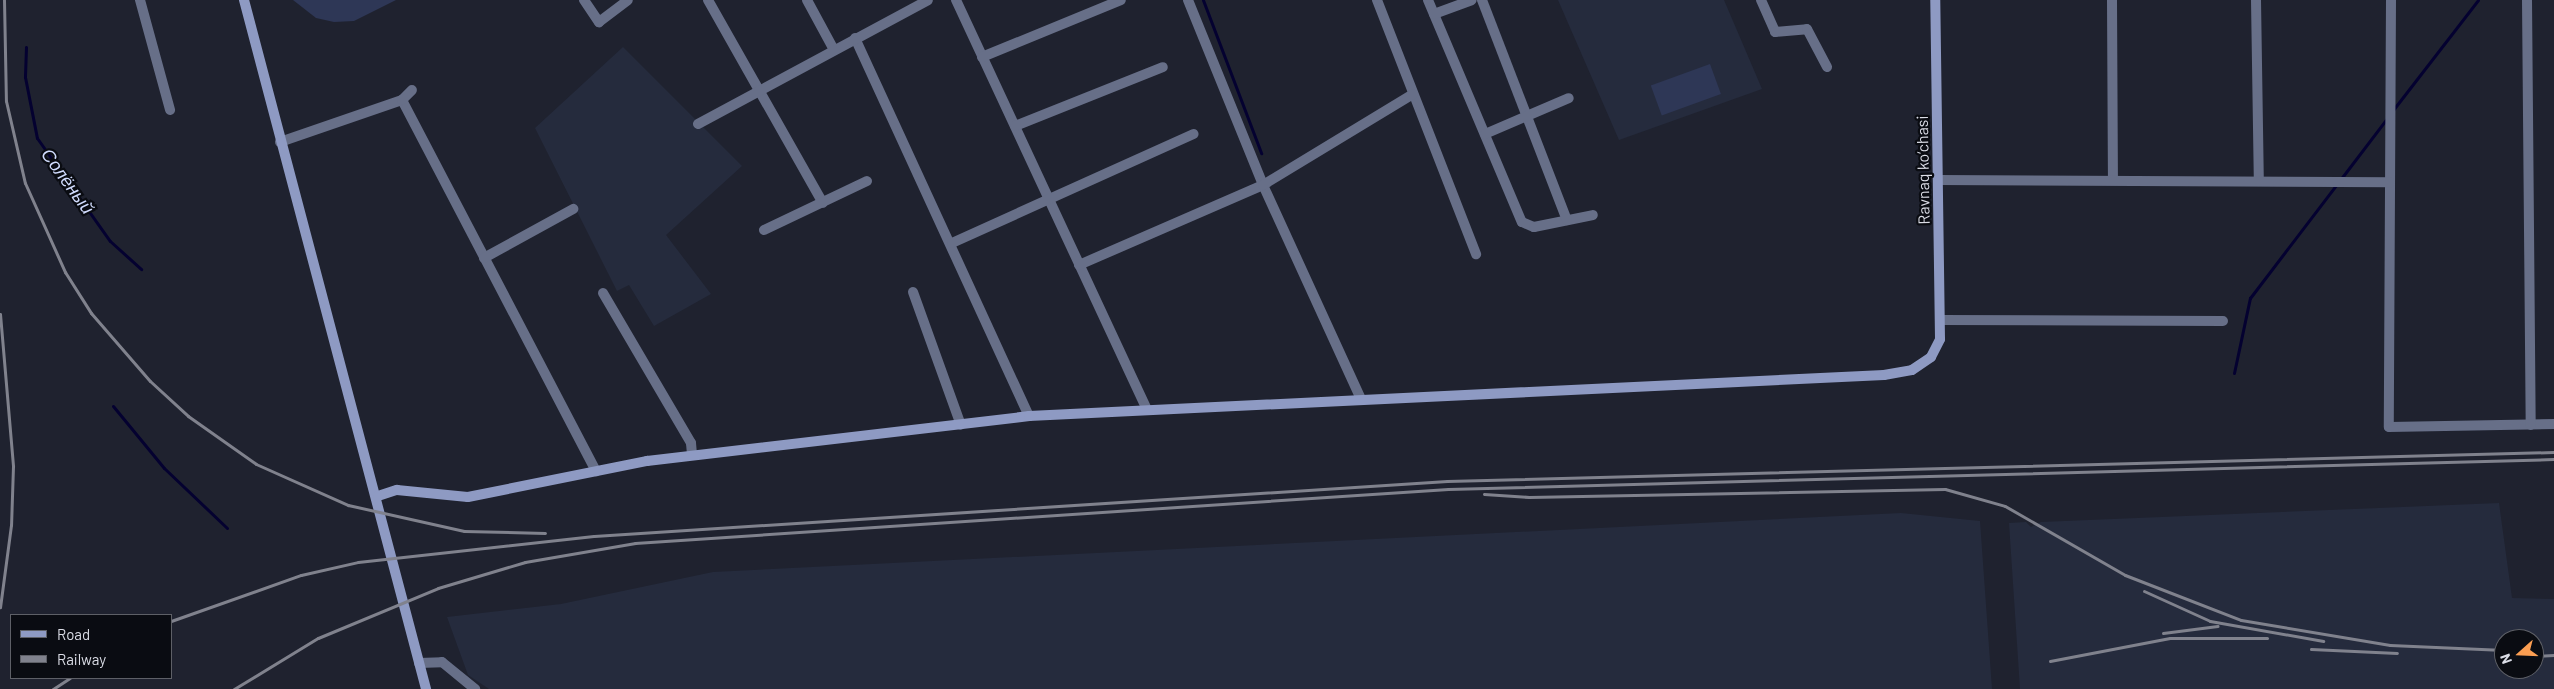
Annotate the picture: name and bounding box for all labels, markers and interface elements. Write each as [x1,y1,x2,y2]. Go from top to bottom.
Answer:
street label: Ravnaq ko‘chasi [1912,115,1934,225]
water label: Солёный [37,144,99,218]
legend [10,614,172,679]
text: Road [57,625,90,643]
north arrow [2494,629,2544,679]
text: Railway [57,650,106,668]
text: N [2496,652,2515,666]

